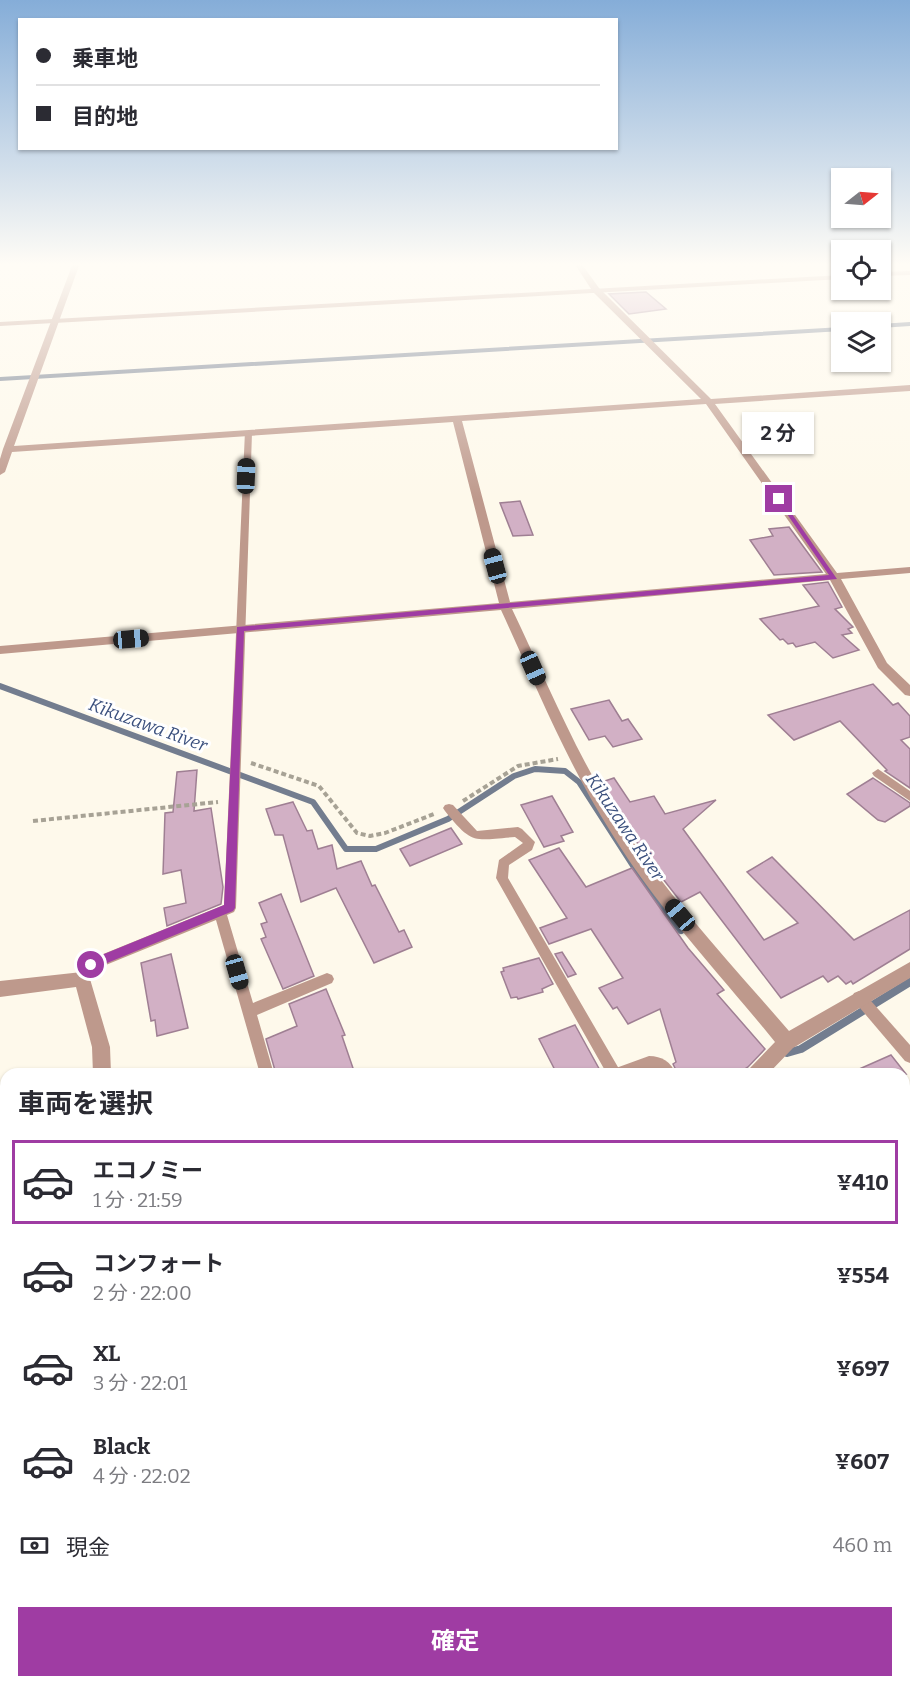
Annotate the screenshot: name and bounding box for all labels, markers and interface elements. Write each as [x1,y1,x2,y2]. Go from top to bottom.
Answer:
text: 乗車地 [72,45,138,72]
text: 目的地 [72,103,138,130]
north arrow [831,168,891,228]
map controls [831,168,891,372]
button: locate [831,240,891,300]
button: layers [831,312,891,372]
callout: 2 分 [743,412,815,454]
text: 2 分 [761,421,795,445]
car [236,458,256,494]
route end [765,485,792,512]
car [482,546,508,586]
car [112,628,150,650]
car [517,648,549,688]
water label: Kikuzawa River [86,693,211,757]
water label: Kikuzawa River [581,769,669,885]
car [662,895,698,935]
route start [77,951,104,978]
car [223,952,251,992]
text: 車両を選択 [18,1088,153,1120]
icon: car [21,1155,75,1209]
text: エコノミー [93,1157,203,1184]
text: ¥410 [837,1169,889,1196]
text: 1 分 · 21:59 [93,1188,183,1212]
icon: car [21,1248,75,1302]
text: コンフォート [93,1250,224,1277]
text: ¥554 [837,1262,889,1289]
text: 2 分 · 22:00 [93,1281,192,1305]
text: XL [93,1340,120,1367]
icon: car [21,1341,75,1395]
text: ¥697 [836,1355,889,1382]
text: 3 分 · 22:01 [93,1371,187,1395]
text: Black [93,1433,150,1460]
icon: car [21,1434,75,1488]
text: ¥607 [835,1448,889,1475]
text: 4 分 · 22:02 [93,1464,191,1488]
icon: cash [18,1529,51,1562]
text: 460 m [833,1533,892,1557]
text: 現金 [66,1534,110,1561]
button: 確定 [18,1607,892,1676]

